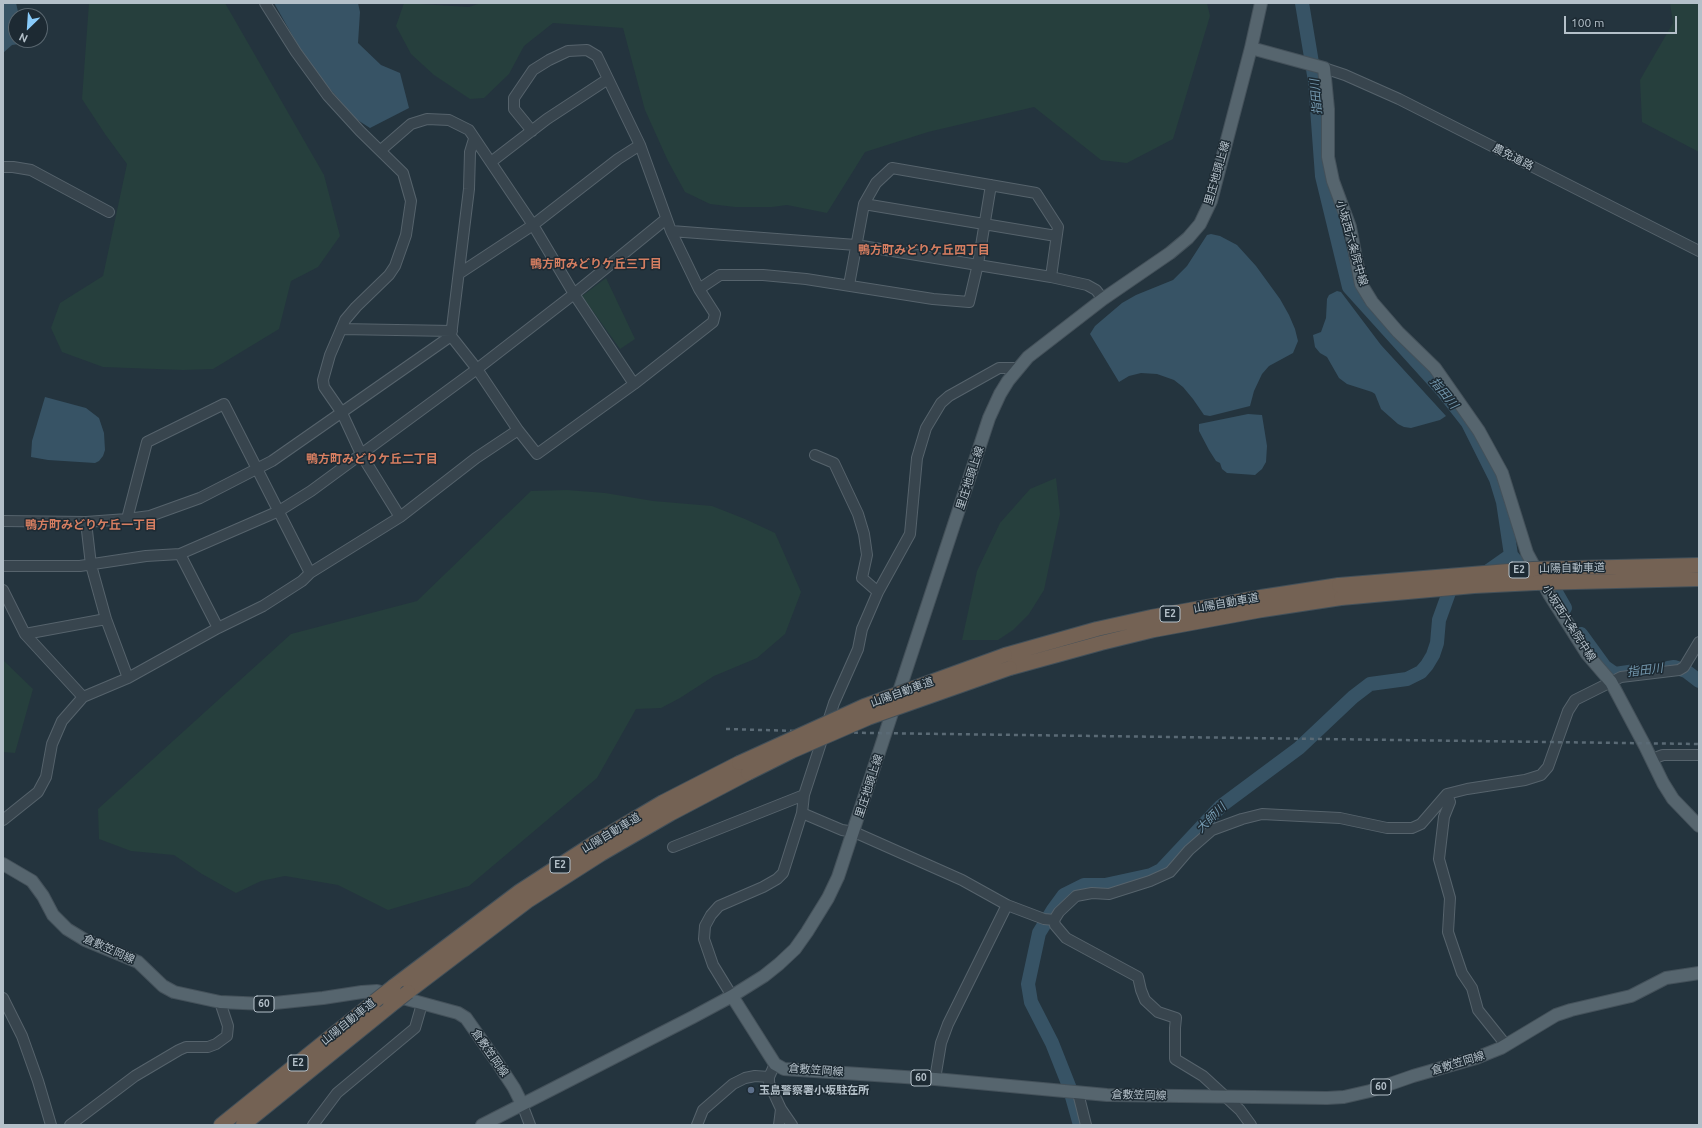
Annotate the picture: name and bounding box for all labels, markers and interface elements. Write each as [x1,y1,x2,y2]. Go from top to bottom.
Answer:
north arrow [8,8,48,48]
scale bar [1566,8,1679,34]
text: 100 m [1571,16,1604,29]
text: N [17,31,30,45]
water label: 指田川 [1307,78,1325,116]
street label: 里庄地頭上線 [1202,139,1232,207]
street label: 農免道路 [1490,141,1536,173]
street label: 小坂西六条院中線 [1334,199,1370,287]
district label: 鴨方町みどりケ丘四丁目 [858,243,990,257]
district label: 鴨方町みどりケ丘三丁目 [530,257,662,271]
water label: 指田川 [1427,374,1461,412]
street label: 里庄地頭上線 [954,445,986,511]
district label: 鴨方町みどりケ丘二丁目 [306,452,438,466]
district label: 鴨方町みどりケ丘一丁目 [25,518,157,532]
street label: 山陽自動車道 [1539,561,1605,575]
road number: E2 [1509,562,1529,578]
street label: 小坂西六条院中線 [1540,583,1598,663]
street label: 山陽自動車道 [1192,591,1260,615]
road number: E2 [1160,606,1180,622]
water label: 指田川 [1626,661,1664,679]
street label: 山陽自動車道 [869,675,935,709]
street label: 里庄地頭上線 [853,753,885,819]
water label: 大師川 [1193,800,1229,836]
street label: 山陽自動車道 [579,810,643,856]
road number: E2 [550,857,570,873]
street label: 倉敷笠岡線 [81,932,137,966]
road number: 60 [254,996,274,1012]
street label: 山陽自動車道 [318,996,378,1048]
street label: 倉敷笠岡線 [469,1027,511,1079]
street label: 倉敷笠岡線 [1430,1049,1486,1077]
road number: E2 [288,1055,308,1071]
street label: 倉敷笠岡線 [788,1061,844,1079]
road number: 60 [911,1070,931,1086]
road number: 60 [1371,1079,1391,1095]
place label: 玉島警察署小坂駐在所 [759,1083,869,1097]
marker: 玉島警察署小坂駐在所 [746,1085,756,1095]
street label: 倉敷笠岡線 [1111,1088,1167,1102]

